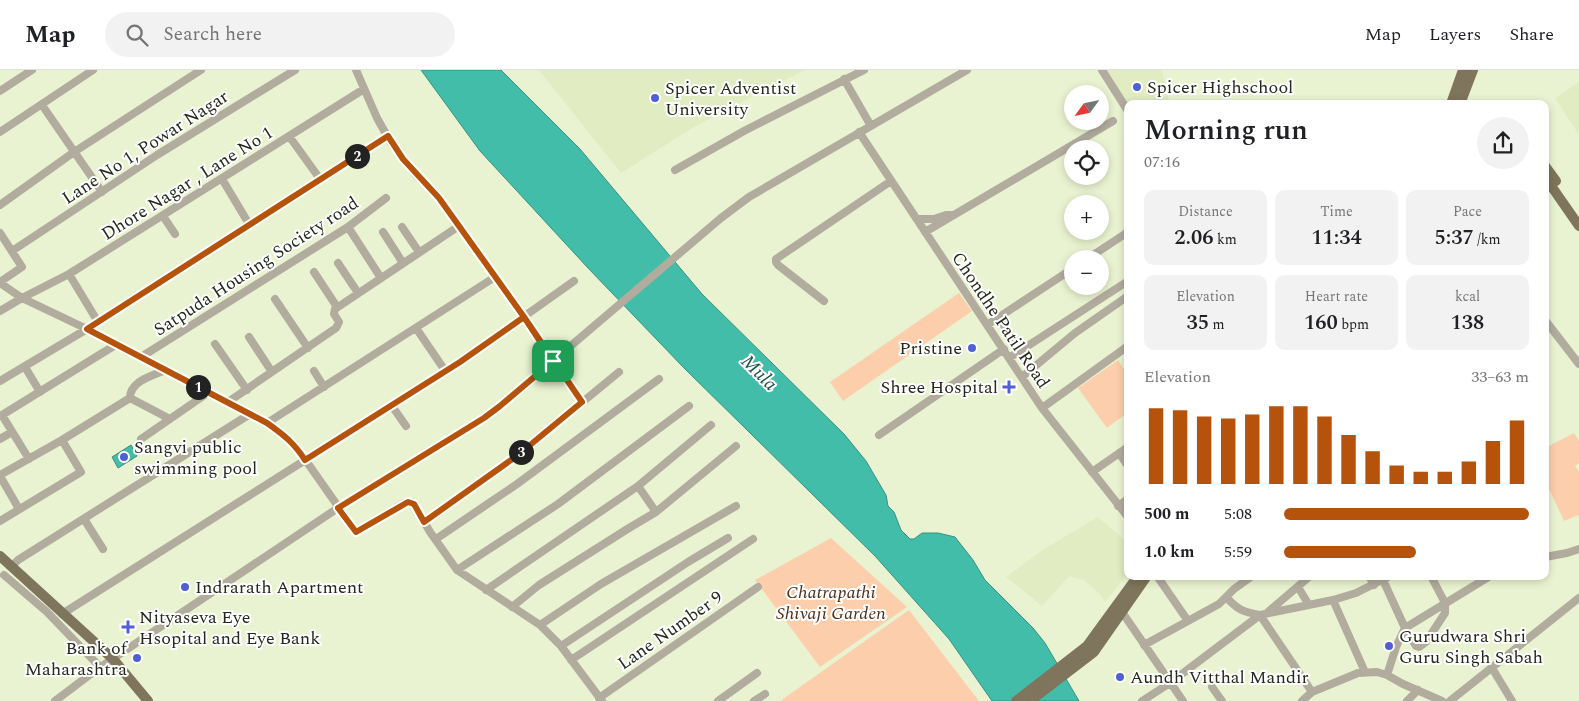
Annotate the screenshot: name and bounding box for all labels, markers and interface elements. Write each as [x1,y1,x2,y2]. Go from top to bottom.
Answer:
search box [105,12,455,57]
text: Map [25,17,75,53]
text: Search here [163,20,262,49]
icon: search [123,21,151,49]
text: Map [1365,21,1401,48]
text: Layers [1429,21,1481,48]
text: Share [1509,21,1554,48]
place label: Spicer Highschool [1147,74,1293,101]
place label: Spicer Adventist University [665,75,796,123]
marker: Spicer Highschool [1131,81,1143,93]
street label: Lane No 1, Powar Nagar [57,83,234,212]
north arrow [1064,85,1109,130]
map controls [1064,85,1109,295]
marker: Spicer Adventist University [649,92,661,104]
text: Morning run [1144,109,1308,152]
button: share [1477,117,1529,169]
street label: Dhore Nagar , Lane No 1 [96,120,278,247]
button: locate [1064,140,1109,185]
pin: 2 [344,144,370,168]
text: 2 [354,146,361,167]
text: 07:16 [1144,150,1180,174]
street label: Satpuda Housing Society road [148,190,364,343]
button: + [1064,195,1109,240]
text: Distance [1178,201,1233,222]
text: Time [1320,201,1353,222]
text: Pace [1453,201,1482,222]
text: 2.06 [1174,222,1213,254]
text: 11:34 [1311,222,1362,254]
text: 5:37 [1434,222,1474,254]
text: km [1213,229,1237,250]
text: /km [1474,229,1501,250]
street label: Chondhe Patil Road [945,246,1056,394]
button: − [1064,250,1109,295]
text: Elevation [1176,286,1235,307]
text: Heart rate [1305,286,1368,307]
text: kcal [1455,286,1480,307]
text: 35 [1186,307,1209,339]
text: 160 [1304,307,1338,339]
text: 138 [1451,307,1484,339]
text: m [1209,314,1225,335]
text: bpm [1338,314,1369,335]
place label: Pristine [899,335,962,362]
pin [532,340,574,382]
marker: Pristine [966,342,978,354]
icon: arrive [539,347,567,375]
water label: Mula [734,348,784,398]
text: Elevation [1144,365,1211,389]
text: 33–63 m [1471,365,1529,389]
pin: 1 [186,374,210,400]
place label: Shree Hospital [881,374,998,401]
text: 1 [195,377,202,398]
marker: Shree Hospital [1002,380,1016,394]
place label: Sangvi public swimming pool [134,434,257,482]
pin: 3 [508,440,534,464]
text: 3 [518,442,525,463]
marker: Sangvi public swimming pool [118,451,130,463]
text: 500 m [1144,502,1189,526]
text: 5:08 [1224,502,1252,526]
text: 1.0 km [1144,540,1194,564]
text: 5:59 [1224,540,1252,564]
place label: Indrarath Apartment [195,574,364,601]
park label: Chatrapathi Shivaji Garden [776,579,886,627]
marker: Indrarath Apartment [179,581,191,593]
street label: Lane Number 9 [612,584,728,677]
place label: Nityaseva Eye Hsopital and Eye Bank [139,604,320,652]
marker: Nityaseva Eye Hsopital and Eye Bank [121,620,135,634]
place label: Gurudwara Shri Guru Singh Sabah [1399,623,1543,671]
place label: Bank of Maharashtra [25,635,129,683]
marker: Gurudwara Shri Guru Singh Sabah [1383,640,1395,652]
marker: Bank of Maharashtra [131,652,143,664]
place label: Aundh Vitthal Mandir [1130,664,1309,691]
marker: Aundh Vitthal Mandir [1114,671,1126,683]

